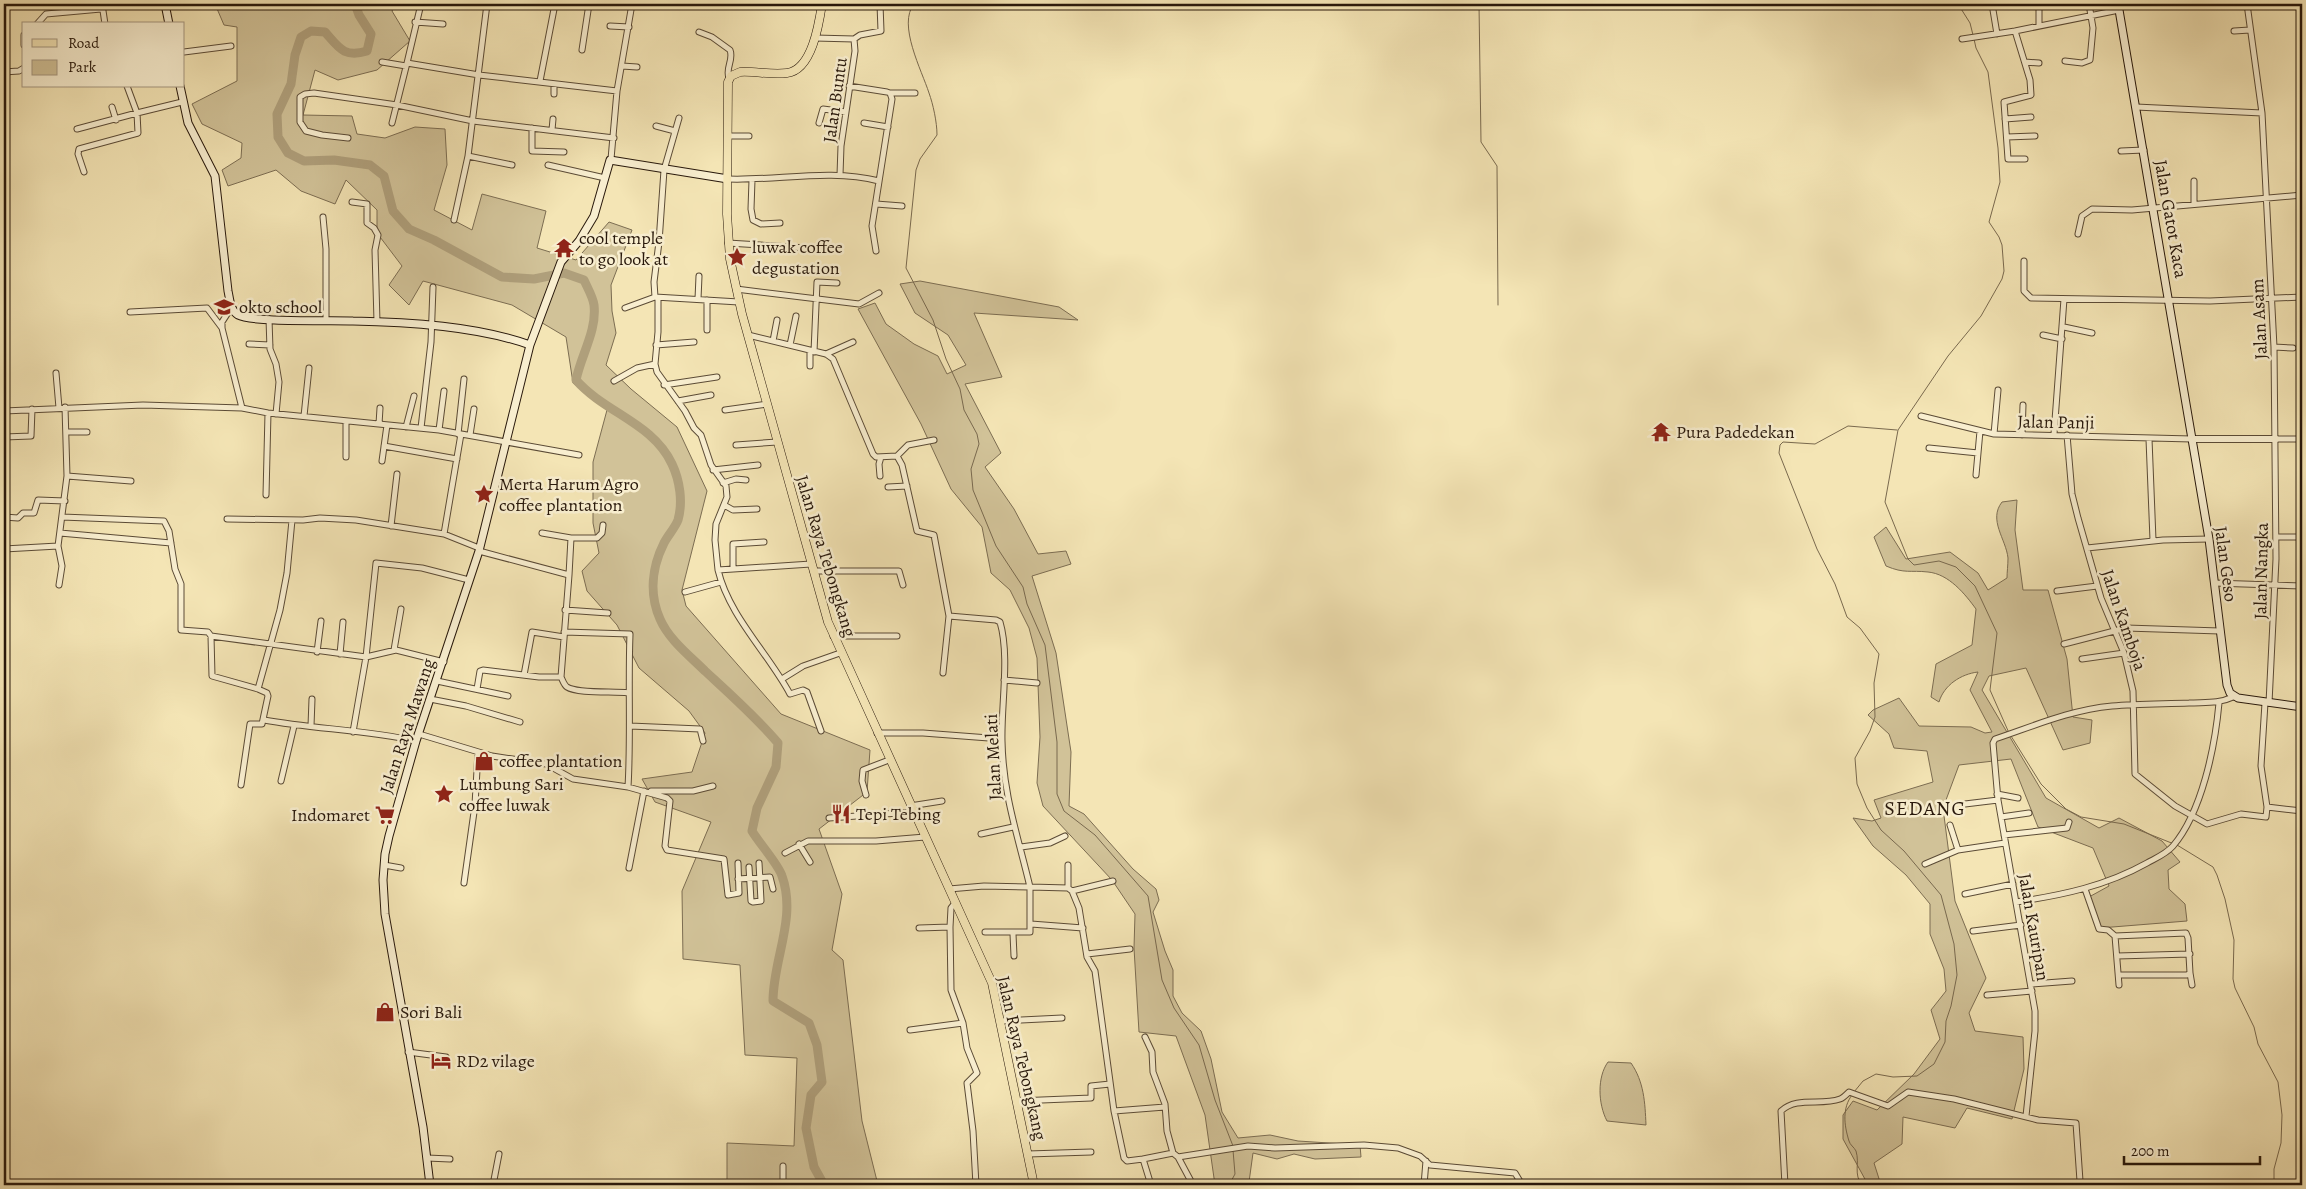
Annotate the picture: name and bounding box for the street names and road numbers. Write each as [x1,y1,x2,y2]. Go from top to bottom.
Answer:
street label: Jalan Buntu [817,56,853,144]
street label: Jalan Gatot Kaca [2149,158,2193,281]
street label: Jalan Asam [2245,278,2273,360]
street label: Jalan Panji [2017,409,2095,435]
street label: Jalan Raya Tebongkang [790,472,862,640]
street label: Jalan Nangka [2248,522,2274,620]
street label: Jalan Geso [2209,525,2243,603]
street label: Jalan Kamboja [2095,566,2153,674]
street label: Jalan Raya Mawang [374,655,440,797]
street label: Jalan Melati [979,713,1007,801]
street label: Jalan Kauripan [2013,871,2055,983]
street label: Jalan Raya Tebongkang [991,973,1053,1143]

